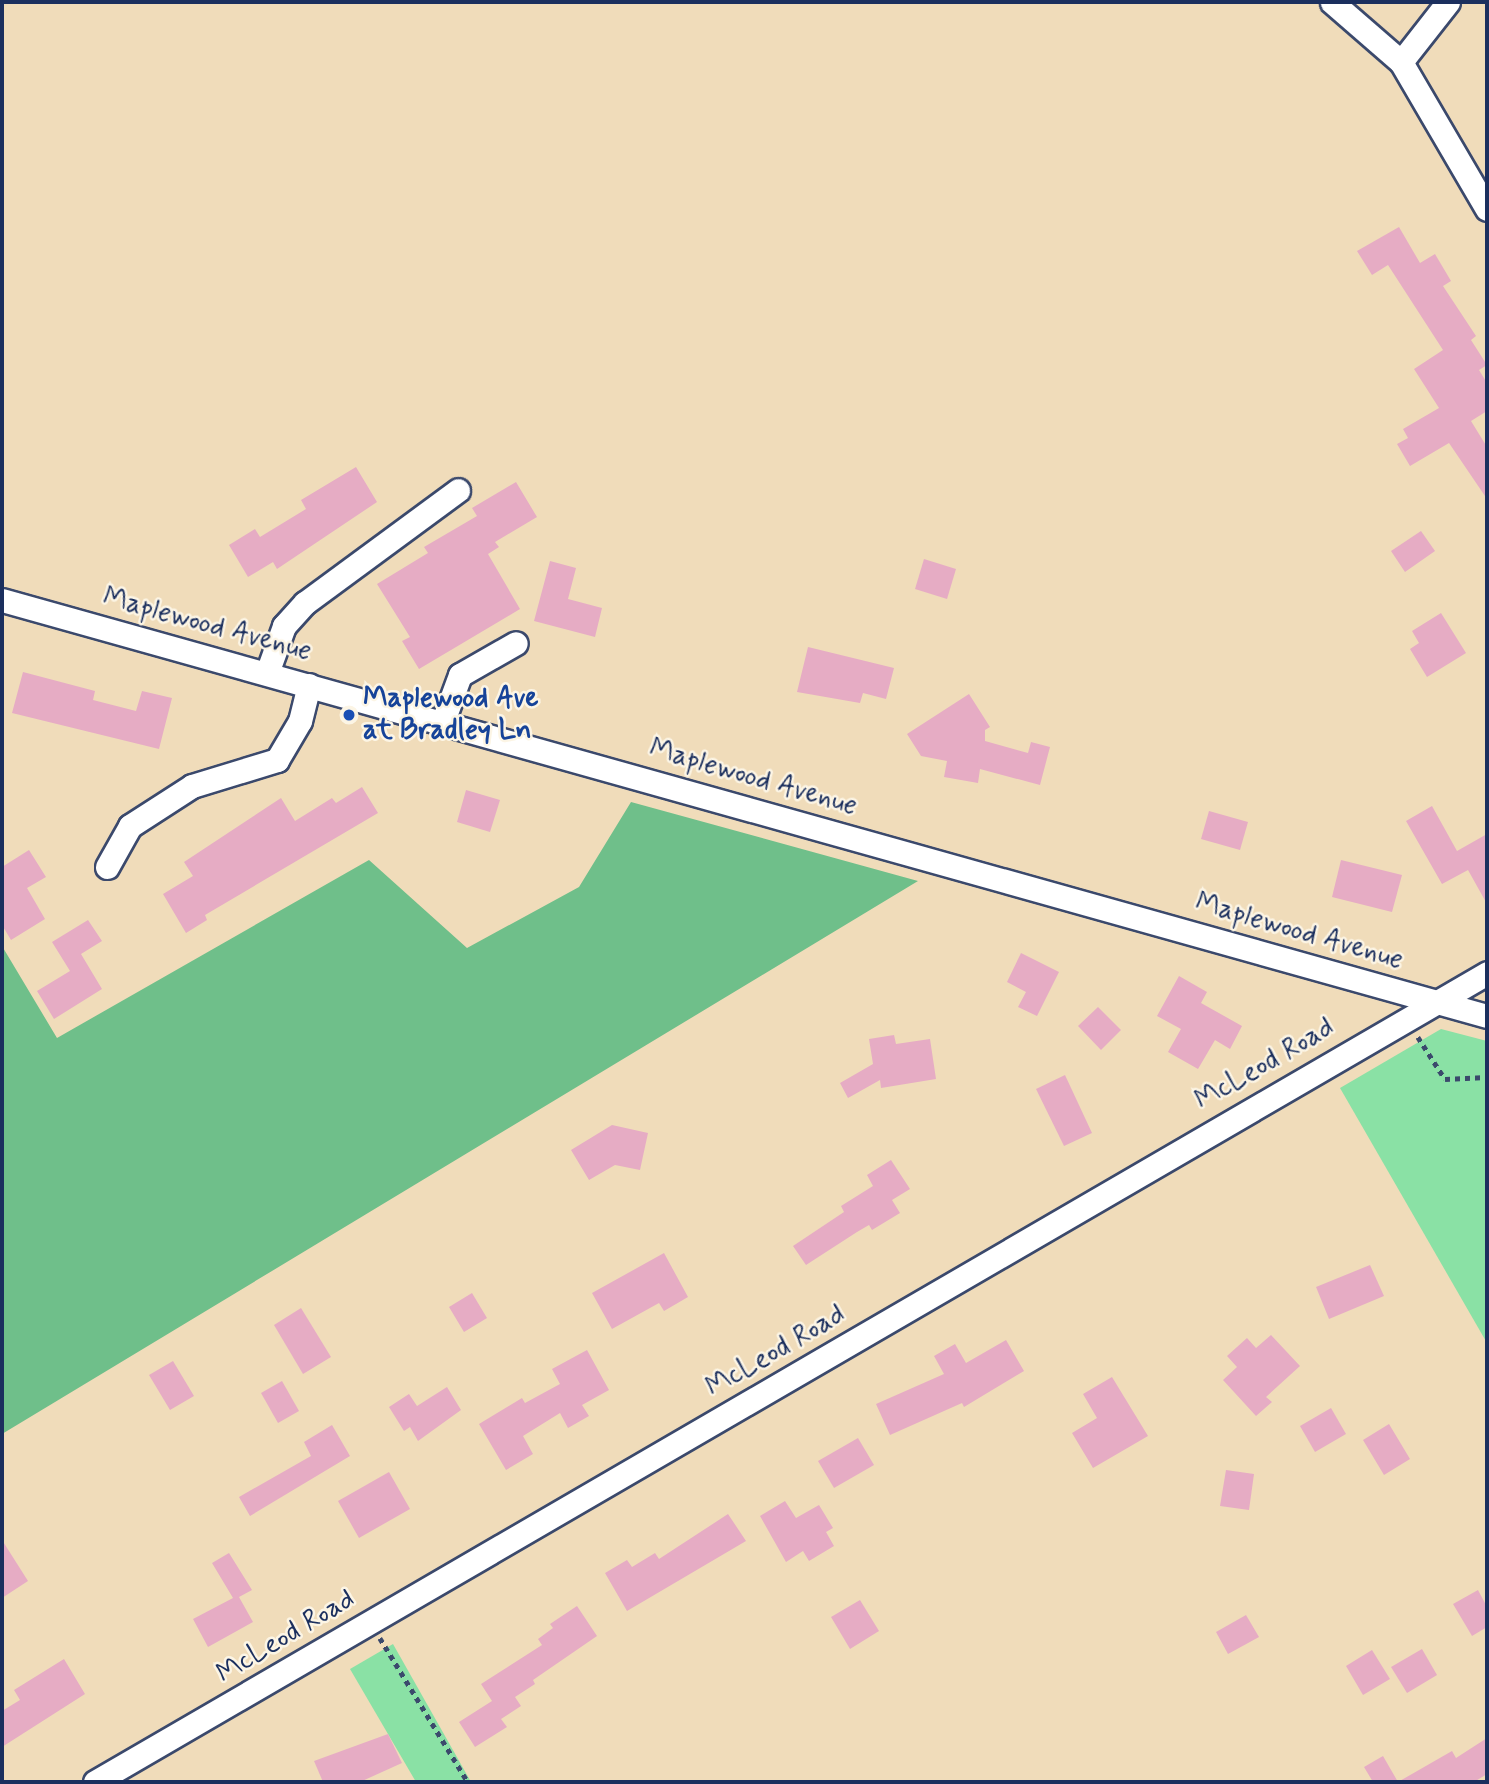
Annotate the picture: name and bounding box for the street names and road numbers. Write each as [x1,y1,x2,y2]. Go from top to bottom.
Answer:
street label: Maplewood Avenue [96,580,318,670]
street label: Maplewood Avenue [642,731,864,825]
street label: Maplewood Avenue [1188,885,1410,979]
street label: McLeod Road [1189,1012,1341,1118]
street label: McLeod Road [700,1299,852,1405]
street label: McLeod Road [211,1582,361,1692]

